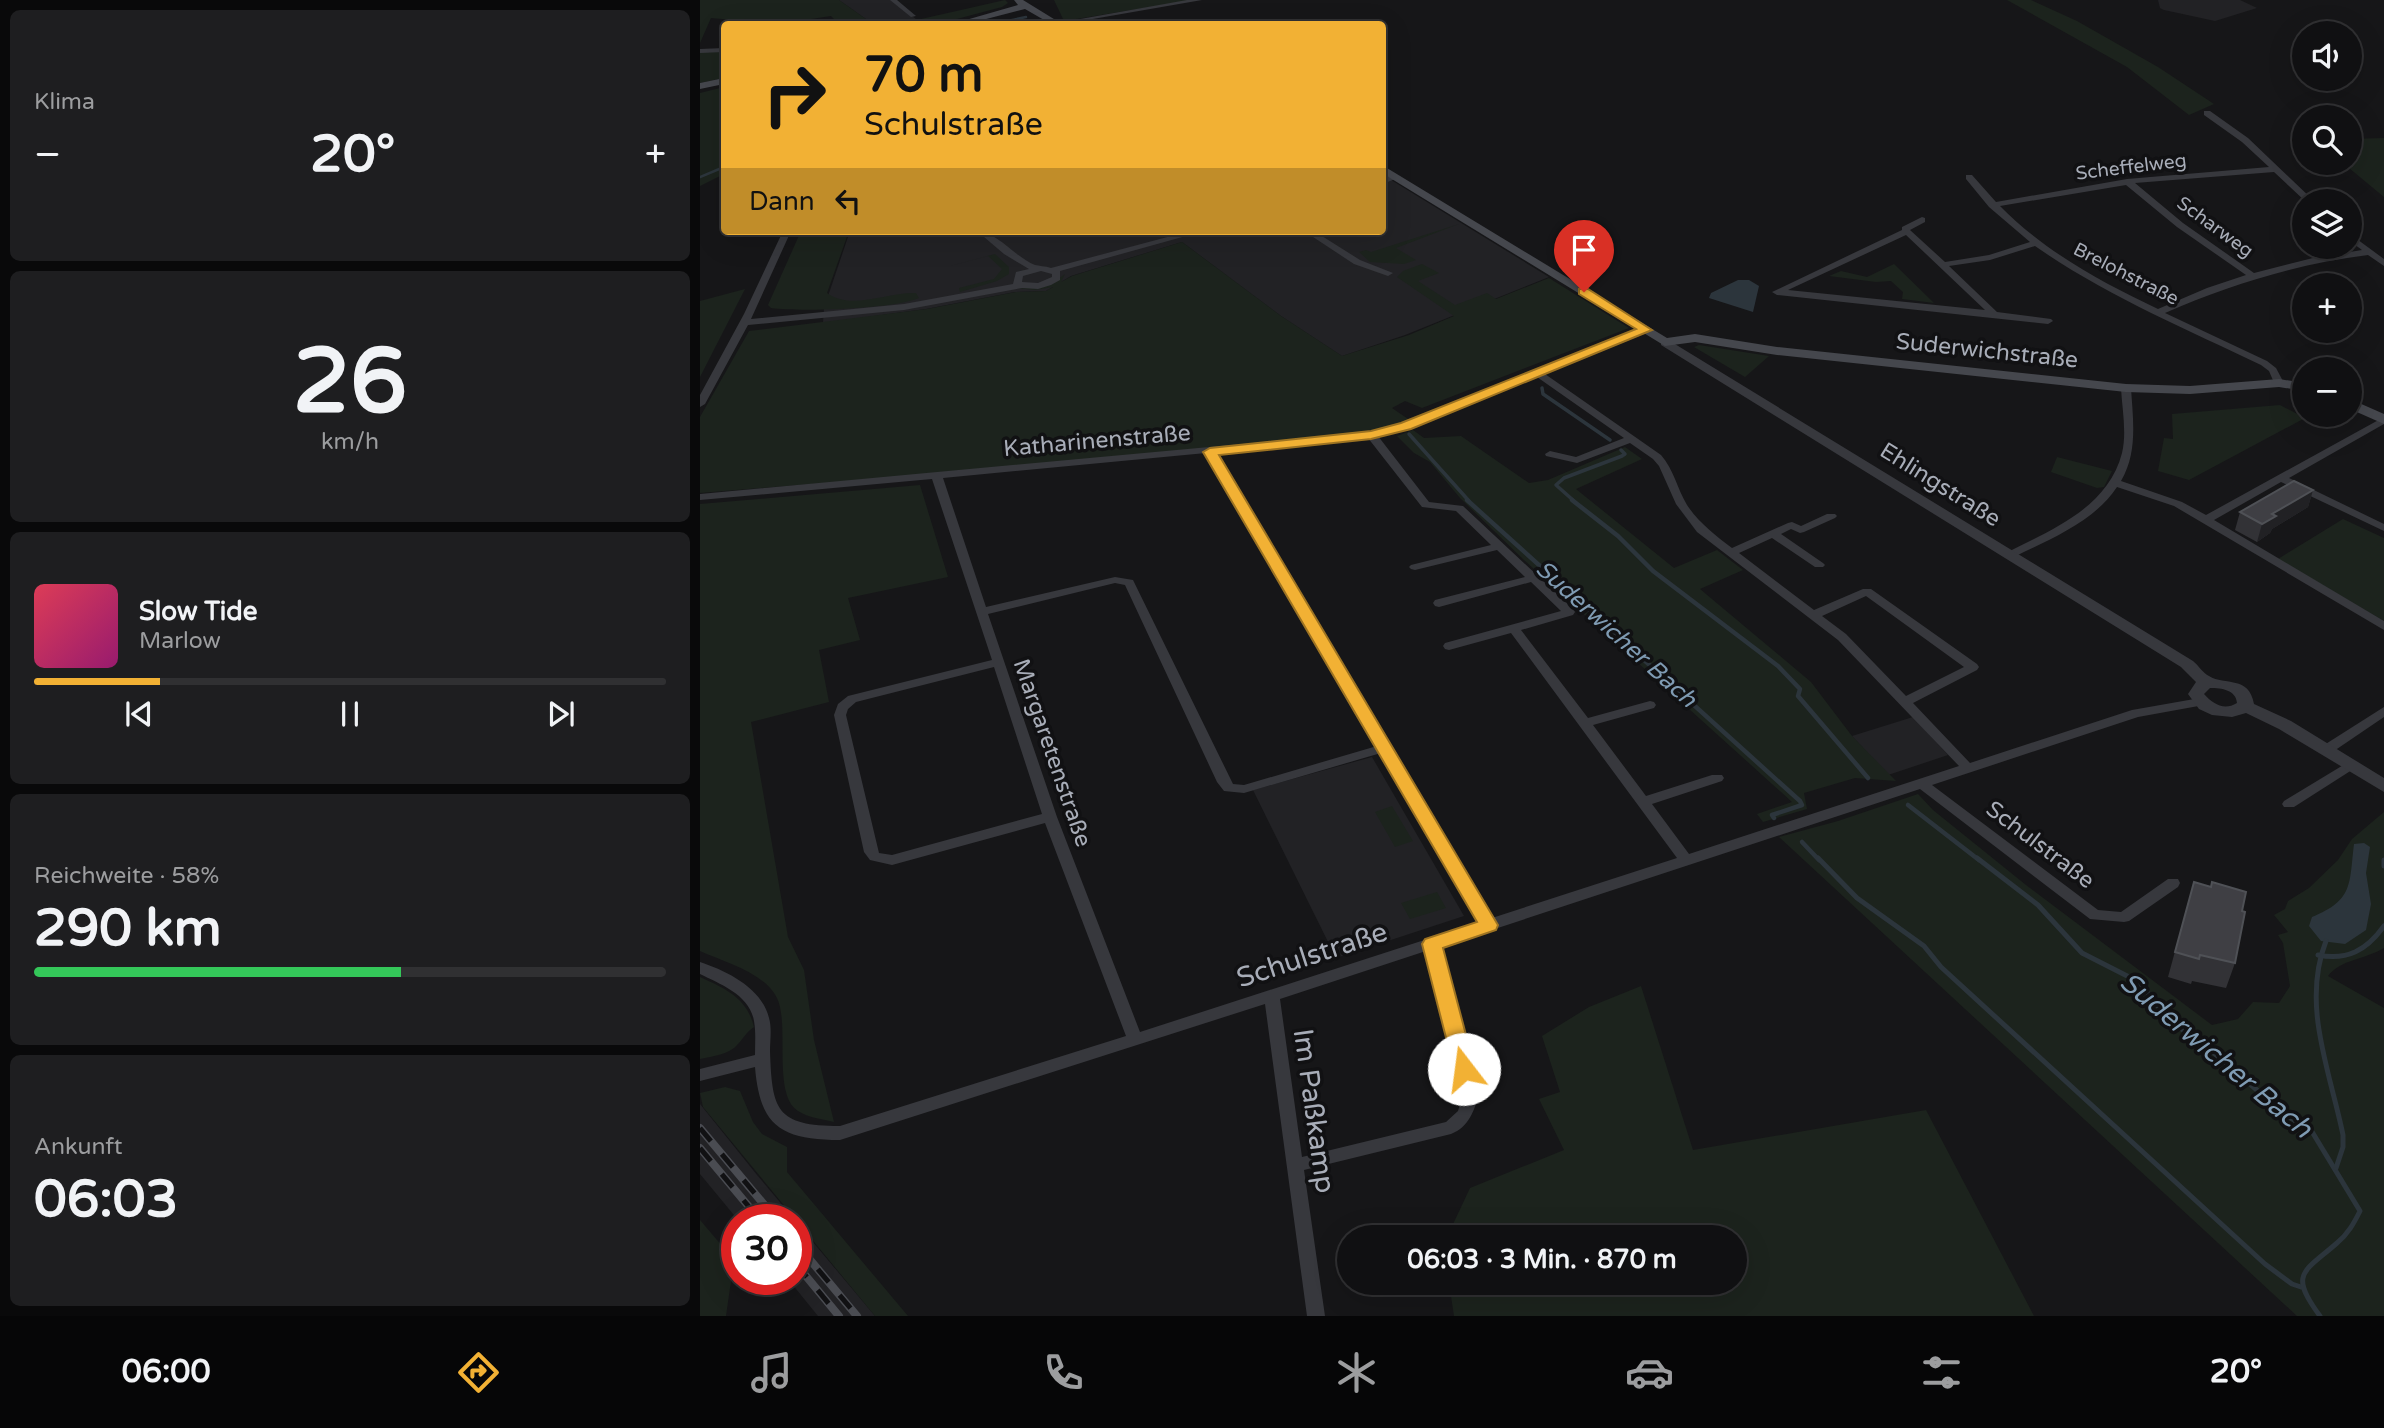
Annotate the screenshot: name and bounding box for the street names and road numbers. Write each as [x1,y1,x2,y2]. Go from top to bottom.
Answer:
street label: Scheffelweg [2074,149,2188,185]
street label: Scharweg [2173,192,2257,262]
street label: Brelohstraße [2070,238,2182,310]
street label: Suderwichstraße [1895,328,2079,374]
street label: Katharinenstraße [1002,419,1192,463]
street label: Ehlingstraße [1874,437,2006,533]
street label: Margaretenstraße [1007,655,1097,851]
street label: Schulstraße [1980,795,2100,895]
street label: Schulstraße [1232,915,1392,995]
street label: Im Paßkamp [1286,1027,1342,1195]

